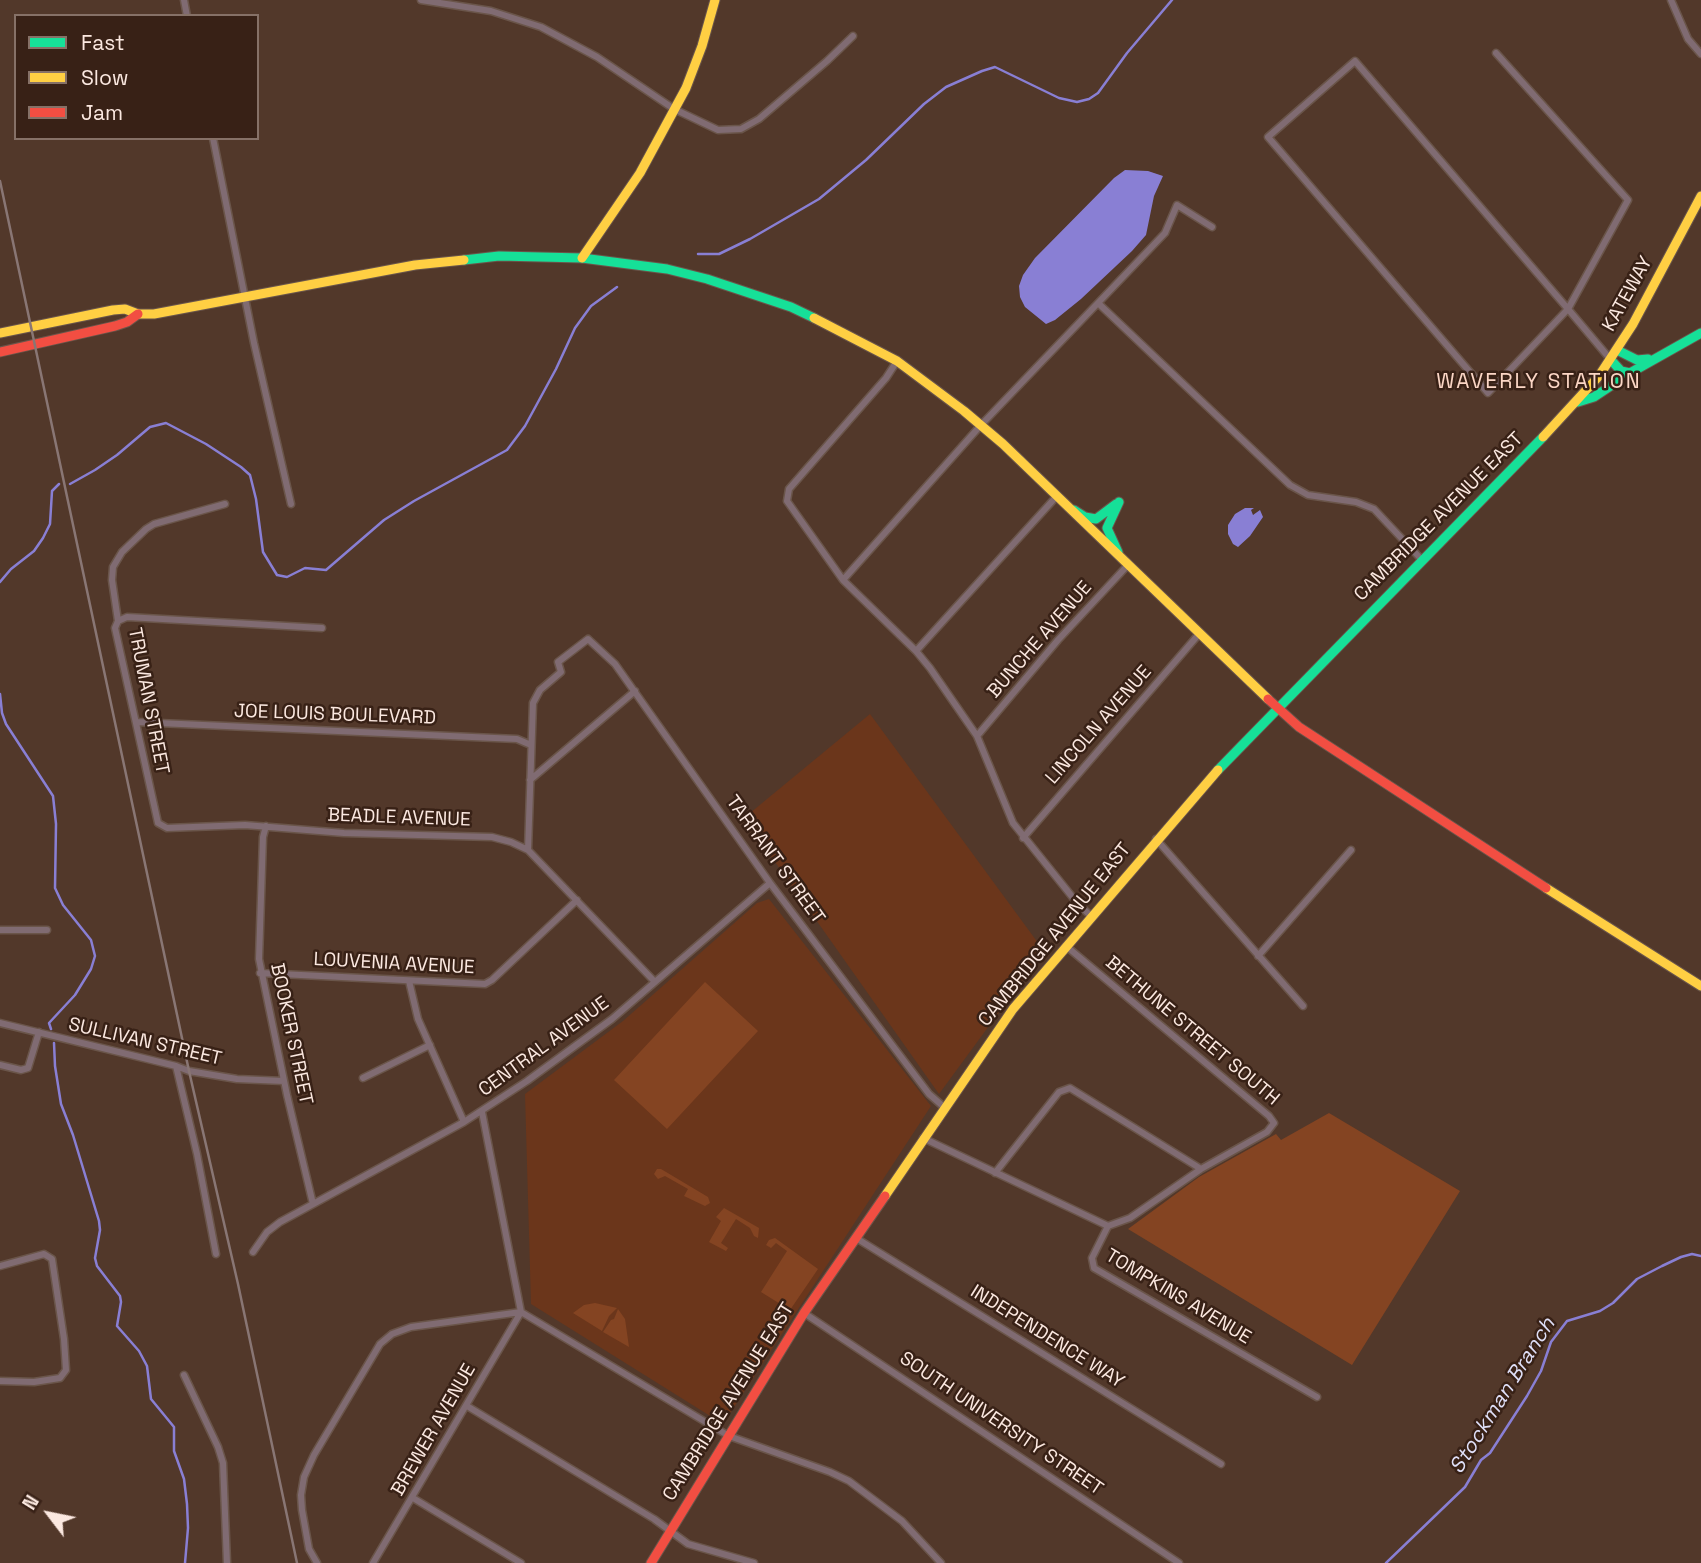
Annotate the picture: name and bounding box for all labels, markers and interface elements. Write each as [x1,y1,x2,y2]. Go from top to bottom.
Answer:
legend [14,14,259,140]
text: Fast [81,29,125,56]
text: Slow [81,64,129,91]
text: Jam [81,99,123,126]
street label: KATEWAY [1598,253,1658,335]
district label: WAVERLY STATION [1438,369,1640,395]
street label: CAMBRIDGE AVENUE EAST [1350,428,1528,606]
street label: BUNCHE AVENUE [983,577,1097,703]
street label: TRUMAN STREET [123,626,173,776]
street label: LINCOLN AVENUE [1041,661,1157,789]
street label: JOE LOUIS BOULEVARD [234,700,436,730]
street label: TARRANT STREET [721,791,829,929]
street label: BEADLE AVENUE [327,804,471,832]
street label: CAMBRIDGE AVENUE EAST [974,839,1136,1031]
street label: LOUVENIA AVENUE [313,948,475,980]
street label: BETHUNE STREET SOUTH [1100,952,1284,1110]
street label: BOOKER STREET [265,961,317,1107]
street label: CENTRAL AVENUE [474,992,614,1102]
street label: SULLIVAN STREET [66,1013,224,1071]
street label: TOMPKINS AVENUE [1101,1245,1255,1349]
street label: INDEPENDENCE WAY [966,1280,1128,1394]
street label: CAMBRIDGE AVENUE EAST [659,1299,799,1505]
water label: Stockman Branch [1445,1313,1561,1479]
street label: SOUTH UNIVERSITY STREET [895,1347,1107,1501]
street label: BREWER AVENUE [387,1360,481,1500]
north arrow [14,1479,84,1549]
text: N [17,1491,45,1515]

